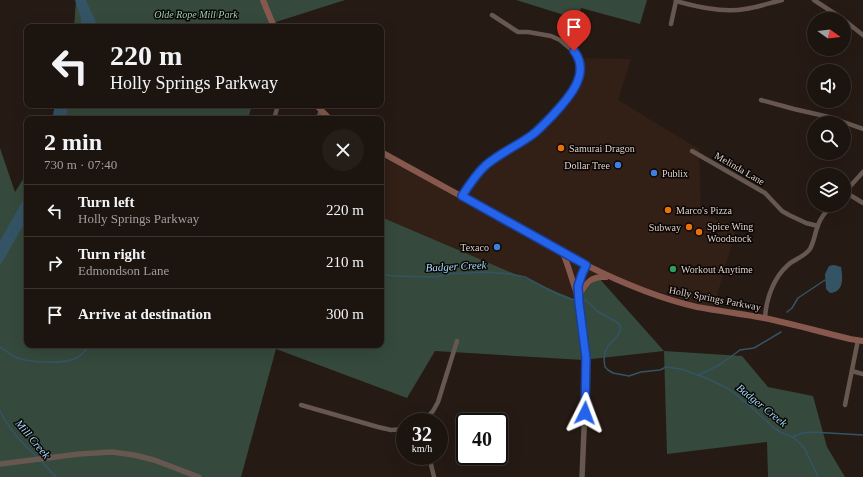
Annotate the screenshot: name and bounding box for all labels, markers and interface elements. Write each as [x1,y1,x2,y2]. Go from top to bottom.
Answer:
park label: Olde Rope Mill Park [154,9,238,20]
pin [557,10,591,51]
north arrow [807,12,851,56]
map controls [807,12,851,212]
icon: arrive [563,16,585,38]
icon: left [44,40,96,92]
text: 220 m [110,40,182,71]
button: sound [807,64,851,108]
text: Holly Springs Parkway [110,73,278,93]
button: search [807,116,851,160]
text: 2 min [44,129,102,155]
button: close [322,129,364,171]
marker: Samurai Dragon [556,143,566,153]
place label: Samurai Dragon [569,143,635,154]
street label: Melinda Lane [713,150,767,187]
text: 730 m · 07:40 [44,157,117,172]
place label: Dollar Tree [564,160,611,171]
marker: Dollar Tree [613,160,623,170]
marker: Publix [649,168,659,178]
place label: Publix [662,168,688,179]
button: layers [807,168,851,212]
text: Turn left [78,194,135,210]
icon: left [44,200,66,222]
text: 220 m [326,202,364,218]
marker: Marco's Pizza [663,205,673,215]
place label: Marco's Pizza [676,205,733,216]
text: Holly Springs Parkway [78,211,199,226]
place label: Spice Wing Woodstock [707,221,753,244]
place label: Subway [649,222,681,233]
marker: Subway [684,222,694,232]
marker: Spice Wing Woodstock [694,227,704,237]
place label: Texaco [460,242,489,253]
marker: Texaco [492,242,502,252]
text: Turn right [78,246,145,262]
icon: right [44,252,66,274]
text: 210 m [326,254,364,270]
water label: Badger Creek [425,258,488,274]
text: Edmondson Lane [78,263,169,278]
marker: Workout Anytime [668,264,678,274]
place label: Workout Anytime [681,264,753,275]
street label: Holly Springs Parkway [668,284,762,313]
icon: arrive [44,304,66,326]
text: Arrive at destination [78,306,211,322]
text: 300 m [326,306,364,322]
water label: Badger Creek [735,381,790,430]
position arrow [564,392,606,434]
speed limit sign: 40 [456,413,508,465]
water label: Mill Creek [13,416,53,462]
text: 32 [412,423,432,445]
text: km/h [412,443,432,454]

